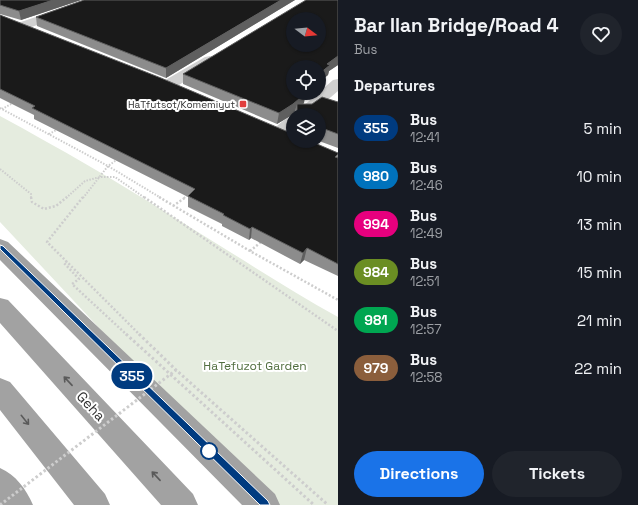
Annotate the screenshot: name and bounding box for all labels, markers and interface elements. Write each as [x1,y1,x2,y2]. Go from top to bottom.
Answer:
north arrow [286,12,326,52]
map controls [286,12,326,148]
text: Bar Ilan Bridge/Road 4 [354,13,559,38]
button: heart [580,13,622,55]
text: Bus [354,41,377,58]
button: locate [286,60,326,100]
text: Departures [354,76,435,95]
place label: HaTfutsot/Komemiyut [128,98,235,111]
marker: HaTfutsot/Komemiyut [238,99,248,109]
button: layers [286,108,326,148]
text: Bus [410,110,437,129]
text: 355 [363,119,389,137]
text: 5 min [583,119,622,138]
text: 12:41 [410,129,440,146]
text: Bus [410,158,437,177]
text: 980 [363,167,389,185]
text: 10 min [576,167,622,186]
text: 12:46 [410,177,443,194]
text: Bus [410,206,437,225]
text: 994 [363,215,389,233]
text: 13 min [577,215,622,234]
text: 12:49 [410,225,443,242]
text: Bus [410,254,437,273]
text: 984 [363,263,389,281]
text: 15 min [577,263,622,282]
text: 12:51 [410,273,440,290]
text: Bus [410,302,437,321]
text: 981 [364,311,388,329]
text: 21 min [577,311,622,330]
text: 12:57 [410,321,442,338]
text: Bus [410,350,437,369]
park label: HaTefuzot Garden [203,358,307,374]
text: 979 [364,359,388,377]
text: 22 min [574,359,622,378]
line badge: 355 [109,363,155,389]
text: 355 [119,367,145,385]
text: 12:58 [410,369,442,386]
one-way arrow [63,376,73,386]
street label: Geha [73,387,109,425]
one-way arrow [20,415,29,425]
unlabelled marker [200,442,218,460]
button: Directions [354,451,484,497]
button: Tickets [492,451,622,497]
one-way arrow [151,471,161,481]

